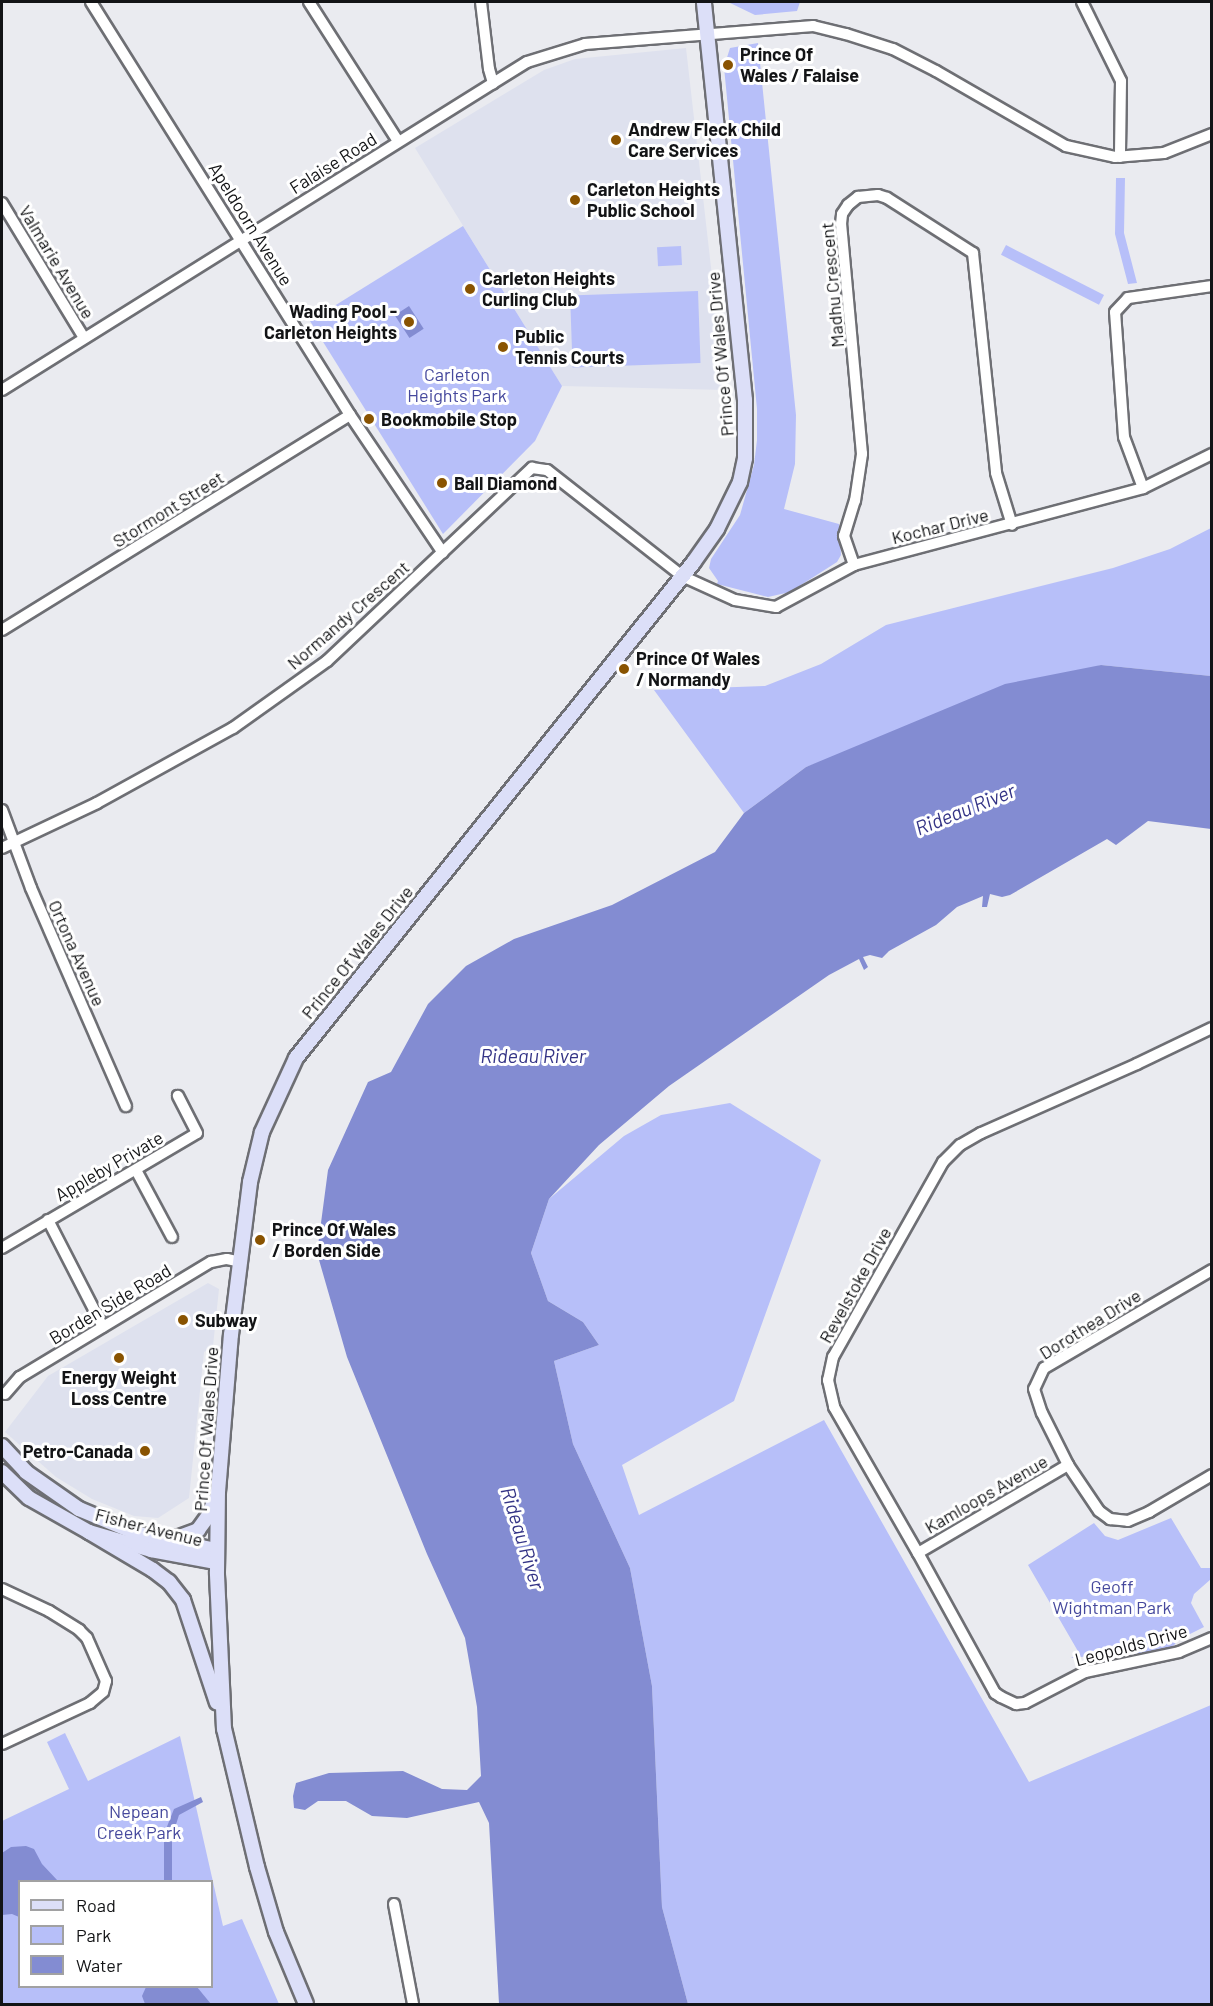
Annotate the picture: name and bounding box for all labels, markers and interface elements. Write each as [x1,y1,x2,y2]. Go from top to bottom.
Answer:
place label: Prince Of Wales / Falaise [740,44,859,86]
marker: Prince Of Wales / Falaise [721,58,735,72]
place label: Andrew Fleck Child Care Services [628,119,781,162]
street label: Falaise Road [286,128,380,198]
marker: Andrew Fleck Child Care Services [609,133,623,147]
street label: Apeldoorn Avenue [204,158,298,290]
place label: Carleton Heights Public School [587,179,720,222]
marker: Carleton Heights Public School [568,193,582,207]
street label: Valmarie Avenue [15,201,99,323]
street label: Madhu Crescent [816,222,848,348]
place label: Carleton Heights Curling Club [482,268,615,310]
street label: Prince Of Wales Drive [702,271,738,437]
marker: Carleton Heights Curling Club [463,282,477,296]
place label: Wading Pool - Carleton Heights [264,301,397,344]
marker: Wading Pool - Carleton Heights [402,315,416,329]
place label: Public Tennis Courts [515,326,624,368]
marker: Public Tennis Courts [496,340,510,354]
park label: Carleton Heights Park [407,364,507,406]
place label: Bookmobile Stop [381,408,517,430]
marker: Bookmobile Stop [362,412,376,426]
street label: Stormont Street [109,466,227,552]
place label: Ball Diamond [454,472,557,494]
marker: Ball Diamond [435,476,449,490]
street label: Kochar Drive [889,504,991,548]
street label: Normandy Crescent [283,556,413,674]
place label: Prince Of Wales / Normandy [636,648,760,690]
marker: Prince Of Wales / Normandy [617,662,631,676]
water label: Rideau River [911,778,1019,840]
street label: Prince Of Wales Drive [297,881,417,1023]
street label: Ortona Avenue [44,897,110,1009]
water label: Rideau River [480,1043,586,1067]
street label: Appleby Private [51,1126,167,1206]
place label: Prince Of Wales / Borden Side [272,1219,396,1262]
street label: Revelstoke Drive [814,1223,896,1347]
marker: Prince Of Wales / Borden Side [253,1233,267,1247]
street label: Borden Side Road [45,1259,175,1349]
street label: Dorothea Drive [1035,1284,1145,1364]
place label: Subway [195,1309,257,1331]
marker: Subway [176,1313,190,1327]
street label: Prince Of Wales Drive [189,1346,223,1512]
marker: Energy Weight Loss Centre [112,1351,126,1365]
place label: Energy Weight Loss Centre [61,1367,177,1410]
place label: Petro-Canada [23,1440,133,1462]
marker: Petro-Canada [138,1444,152,1458]
street label: Kamloops Avenue [921,1450,1051,1538]
water label: Rideau River [496,1484,550,1592]
street label: Fisher Avenue [93,1503,205,1551]
park label: Geoff Wightman Park [1052,1576,1172,1618]
street label: Leopolds Drive [1072,1620,1190,1670]
park label: Nepean Creek Park [97,1801,181,1844]
legend [18,1880,213,1988]
text: Road [76,1894,116,1916]
text: Park [76,1924,111,1946]
text: Water [76,1954,123,1976]

